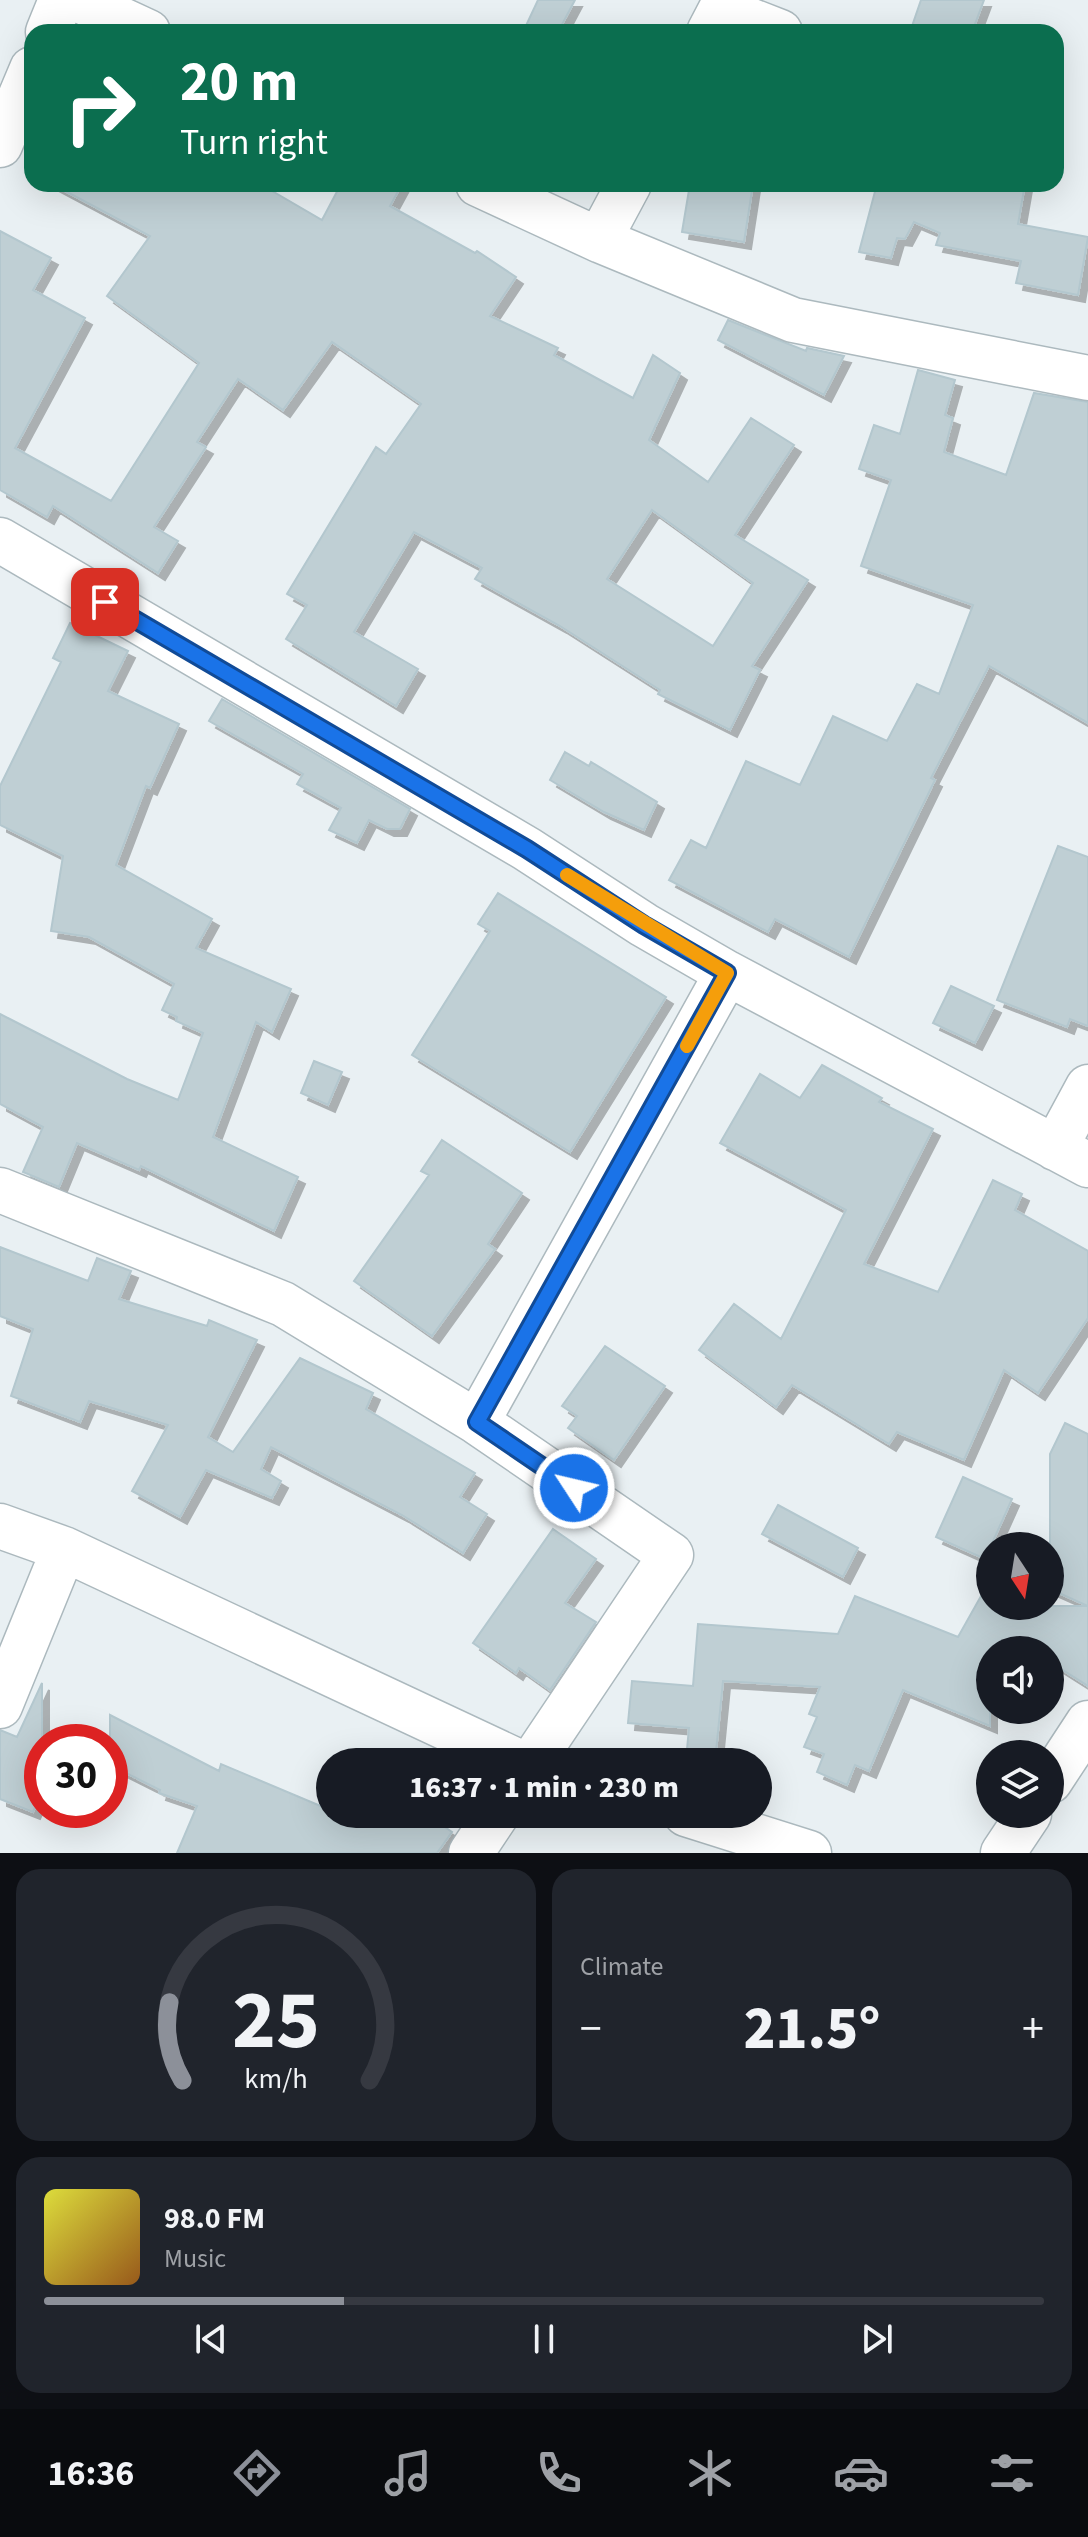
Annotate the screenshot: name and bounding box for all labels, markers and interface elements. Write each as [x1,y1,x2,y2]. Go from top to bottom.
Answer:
text: 20 m [180,43,298,122]
icon: right [48,56,152,160]
text: Turn right [180,117,328,168]
pin [71,568,139,636]
icon: arrive [83,580,127,624]
position arrow [532,1446,616,1530]
north arrow [976,1532,1064,1620]
map controls [976,1532,1064,1828]
button: sound [976,1636,1064,1724]
speed limit sign: 30 [24,1724,128,1828]
button: layers [976,1740,1064,1828]
text: 16:37 · 1 min · 230 m [409,1766,679,1809]
text: Climate [580,1948,664,1985]
text: 25 [232,1962,320,2080]
text: 21.5° [744,1987,880,2072]
text: − [580,1998,602,2061]
text: + [1022,1998,1044,2061]
text: km/h [244,2059,308,2099]
text: 98.0 FM [164,2197,265,2240]
text: Music [164,2240,226,2277]
icon: previous [189,2317,233,2361]
icon: pause [522,2317,566,2361]
icon: next [855,2317,899,2361]
icon: directions [229,2445,285,2501]
icon: music [380,2445,436,2501]
icon: phone [531,2445,587,2501]
icon: climate [682,2445,738,2501]
icon: car [833,2445,889,2501]
icon: filters [984,2445,1040,2501]
text: 16:36 [48,2448,134,2499]

